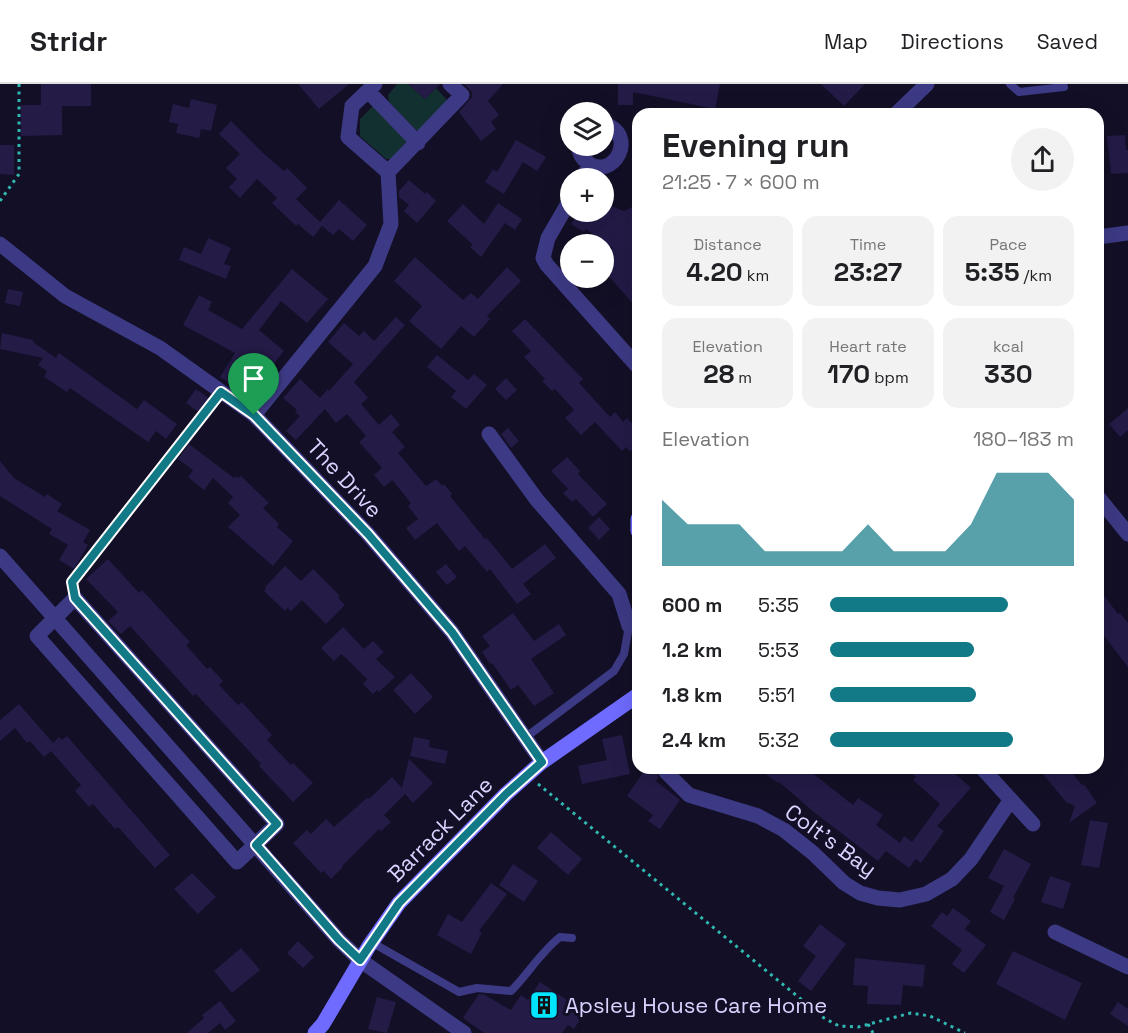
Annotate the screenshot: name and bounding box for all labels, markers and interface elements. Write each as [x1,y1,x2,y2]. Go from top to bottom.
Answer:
text: Stridr [30,23,107,59]
text: Map [824,28,868,55]
text: Directions [901,28,1004,55]
text: Saved [1037,28,1098,55]
map controls [560,102,614,288]
button: layers [560,102,614,156]
text: Evening run [662,125,850,167]
button: share [1011,128,1074,191]
button: + [560,168,614,222]
text: 21:25 · 7 × 600 m [662,169,820,195]
button: − [560,234,614,288]
text: Distance [694,234,762,255]
text: Time [850,234,886,255]
text: Pace [990,234,1027,255]
text: 4.20 [686,255,743,289]
text: 23:27 [834,255,902,289]
text: 5:35 [965,255,1020,289]
text: km [743,265,769,286]
text: /km [1020,265,1052,286]
text: Elevation [693,336,763,357]
text: Heart rate [829,336,907,357]
text: kcal [993,336,1024,357]
pin [228,353,279,415]
text: 28 [703,357,734,391]
text: 170 [827,357,870,391]
text: 330 [984,357,1033,391]
icon: arrive [237,362,270,395]
text: m [734,367,752,388]
text: bpm [870,367,909,388]
text: Elevation [662,426,750,452]
text: 180–183 m [973,426,1074,452]
street label: The Drive [301,433,389,523]
text: 600 m [662,592,722,618]
text: 5:35 [758,592,799,618]
text: 1.2 km [662,637,722,663]
text: 5:53 [758,637,799,663]
text: 1.8 km [662,682,722,708]
text: 5:51 [758,682,795,708]
text: 2.4 km [662,727,726,753]
text: 5:32 [758,727,799,753]
street label: Barrack Lane [381,770,499,888]
street label: Colt's Bay [780,797,882,883]
building icon: Apsley House Care Home [528,989,560,1021]
place label: Apsley House Care Home [565,991,827,1019]

